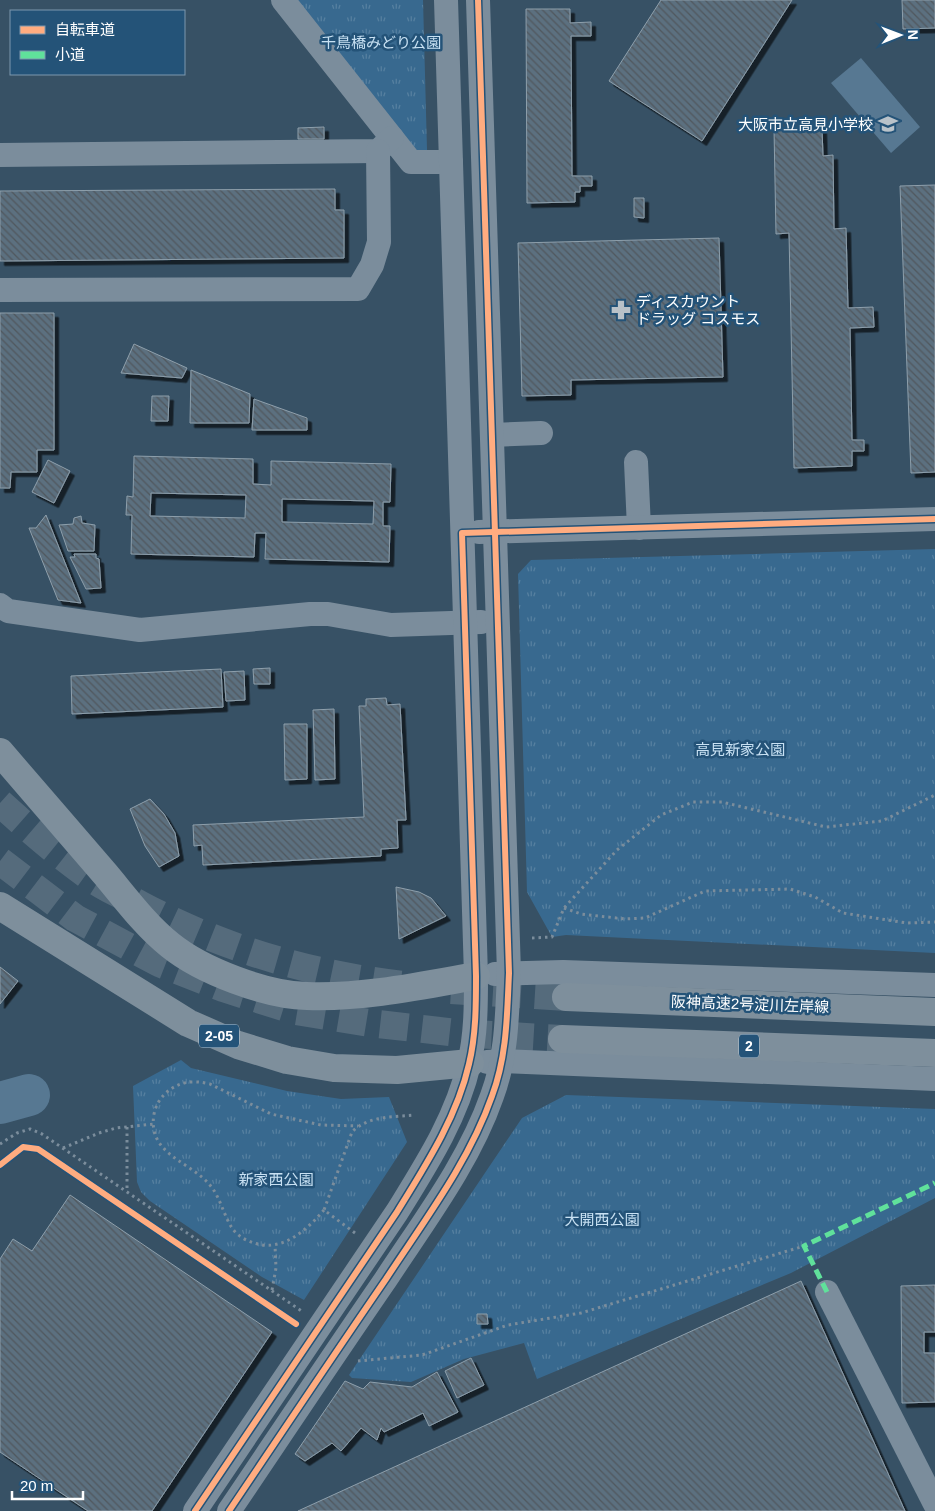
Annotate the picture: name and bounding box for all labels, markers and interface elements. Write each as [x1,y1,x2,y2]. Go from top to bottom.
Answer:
legend [10,10,185,75]
north arrow [875,10,925,60]
text: 自転車道 [55,21,115,38]
text: N [905,30,921,40]
park label: 千鳥橋みどり公園 [321,34,441,51]
text: 小道 [55,46,85,63]
school or university icon: 大阪市立高見小学校 [877,113,899,135]
place label: 大阪市立高見小学校 [738,116,873,133]
place label: ディスカウント ドラッグ コスモス [636,293,760,327]
pharmacy icon: ディスカウント ドラッグ コスモス [610,299,632,321]
park label: 高見新家公園 [695,741,785,758]
street label: 阪神高速2号淀川左岸線 [671,993,829,1015]
road number: 2-05 [199,1024,239,1048]
road number: 2 [739,1034,759,1058]
park label: 新家西公園 [238,1171,314,1188]
park label: 大開西公園 [564,1211,640,1228]
scale bar [12,1468,84,1500]
text: 20 m [20,1477,53,1494]

